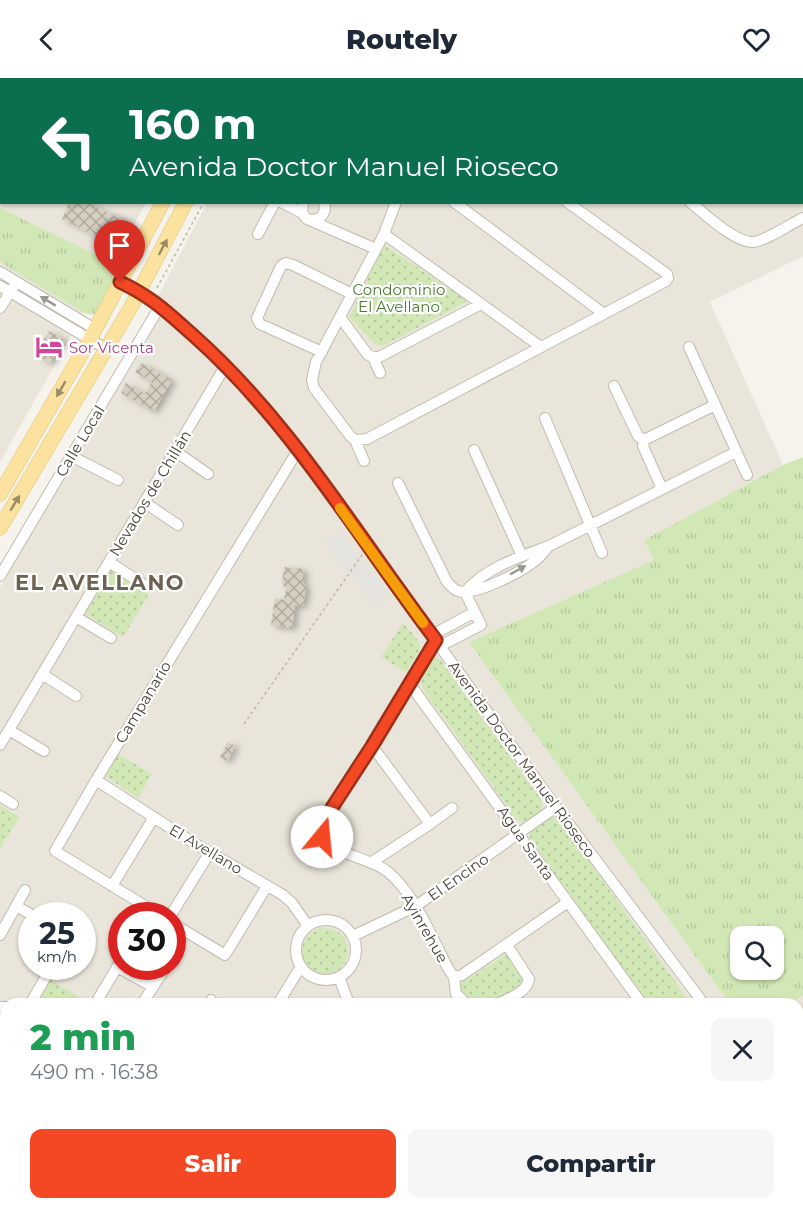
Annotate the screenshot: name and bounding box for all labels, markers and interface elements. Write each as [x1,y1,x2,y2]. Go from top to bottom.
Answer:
icon: back [30,23,63,56]
text: Routely [346,23,457,56]
icon: heart [740,23,773,56]
text: 160 m [129,98,257,150]
icon: left [30,102,108,180]
text: Avenida Doctor Manuel Rioseco [129,150,559,183]
pin [94,220,145,282]
icon: arrive [103,229,136,262]
one-way arrow [158,238,168,255]
park label: Condominio El Avellano [353,280,445,316]
one-way arrow [40,295,56,306]
hotel icon: Sor Vicenta [34,332,64,362]
place label: Sor Vicenta [69,338,154,357]
one-way arrow [56,381,66,398]
street label: Calle Local [51,402,109,480]
street label: Nevados de Chillán [105,427,195,559]
one-way arrow [10,495,21,511]
one-way arrow [510,565,527,575]
district label: EL AVELLANO [15,570,185,595]
street label: Campanario [111,657,175,747]
street label: Avenida Doctor Manuel Rioseco [444,657,600,861]
street label: Agua Santa [493,802,559,884]
position arrow [290,805,354,869]
street label: El Avellano [166,820,246,878]
street label: El Encino [424,849,492,905]
street label: Ayinrehue [398,890,452,966]
speed limit sign: 30 [108,902,186,980]
text: 25 [39,915,75,952]
map controls [730,926,784,980]
button: search [730,926,784,980]
text: km/h [37,947,77,966]
text: 2 min [30,1015,136,1059]
button: close [711,1018,774,1081]
text: 490 m · 16:38 [30,1060,158,1084]
button: Salir [30,1129,396,1198]
button: Compartir [408,1129,774,1198]

